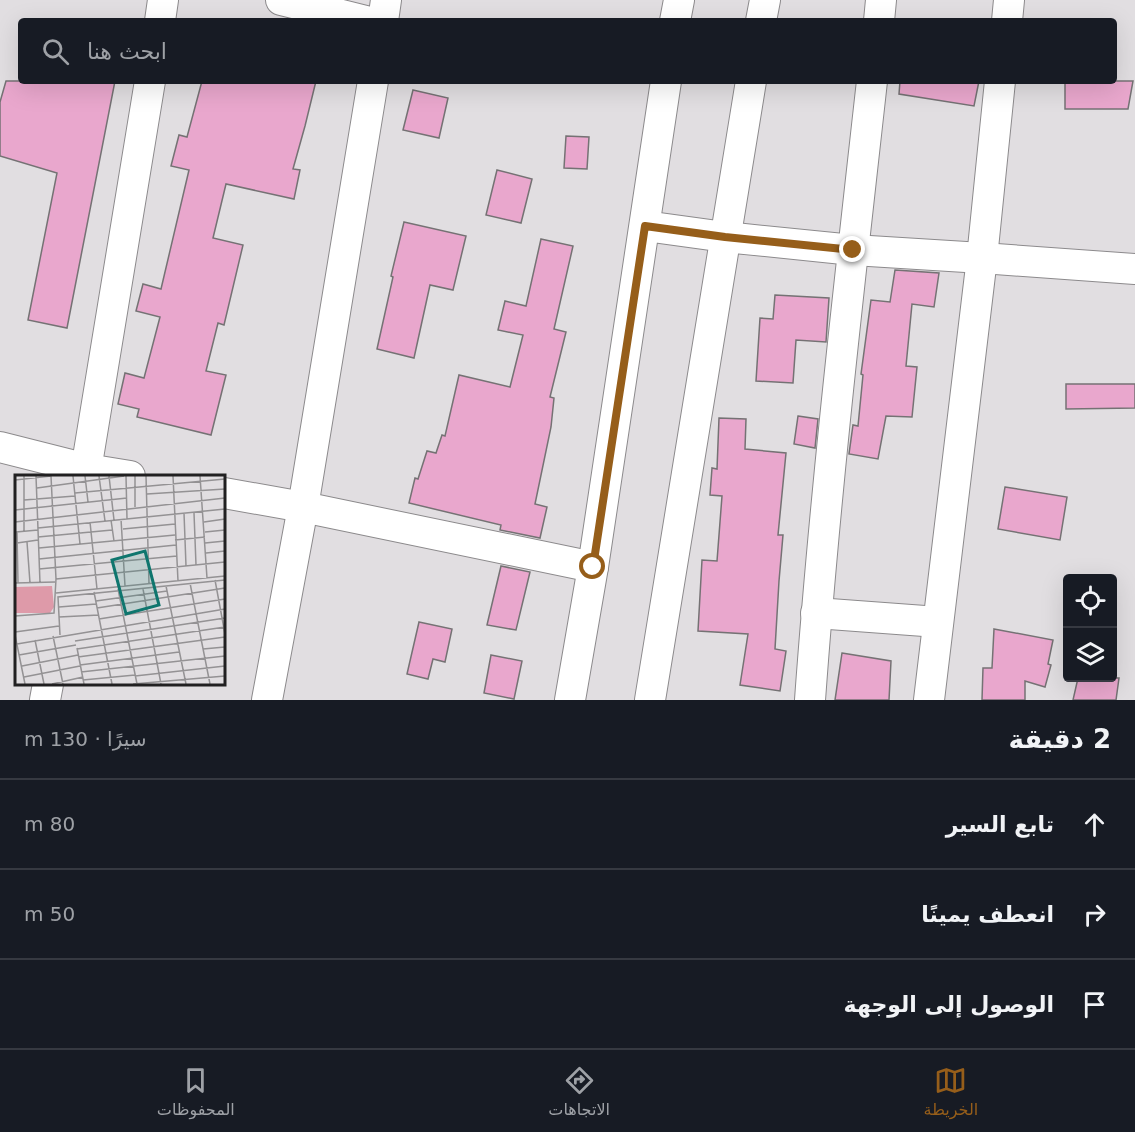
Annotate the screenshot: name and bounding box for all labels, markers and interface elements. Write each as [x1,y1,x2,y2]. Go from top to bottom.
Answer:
search box [18,18,1117,84]
icon: search [39,35,72,68]
text: ابحث هنا [87,39,167,64]
route end [839,236,865,262]
inset map [15,475,225,685]
route start [579,553,605,579]
map controls [1063,574,1117,682]
button: locate [1063,574,1117,628]
button: layers [1063,628,1117,682]
text: 2 دقيقة [1008,724,1111,754]
text: سيرًا · 130 m [24,727,147,751]
icon: ahead [1078,808,1111,841]
text: 80 m [24,812,75,836]
text: تابع السير [946,812,1054,837]
icon: right [1078,898,1111,931]
text: 50 m [24,902,75,926]
text: انعطف يمينًا [921,902,1054,927]
icon: arrive [1078,988,1111,1021]
text: الوصول إلى الوجهة [844,992,1054,1017]
tab: المحفوظات [157,1064,235,1119]
tab: الاتجاهات [548,1064,610,1119]
tab: الخريطة [924,1064,978,1119]

